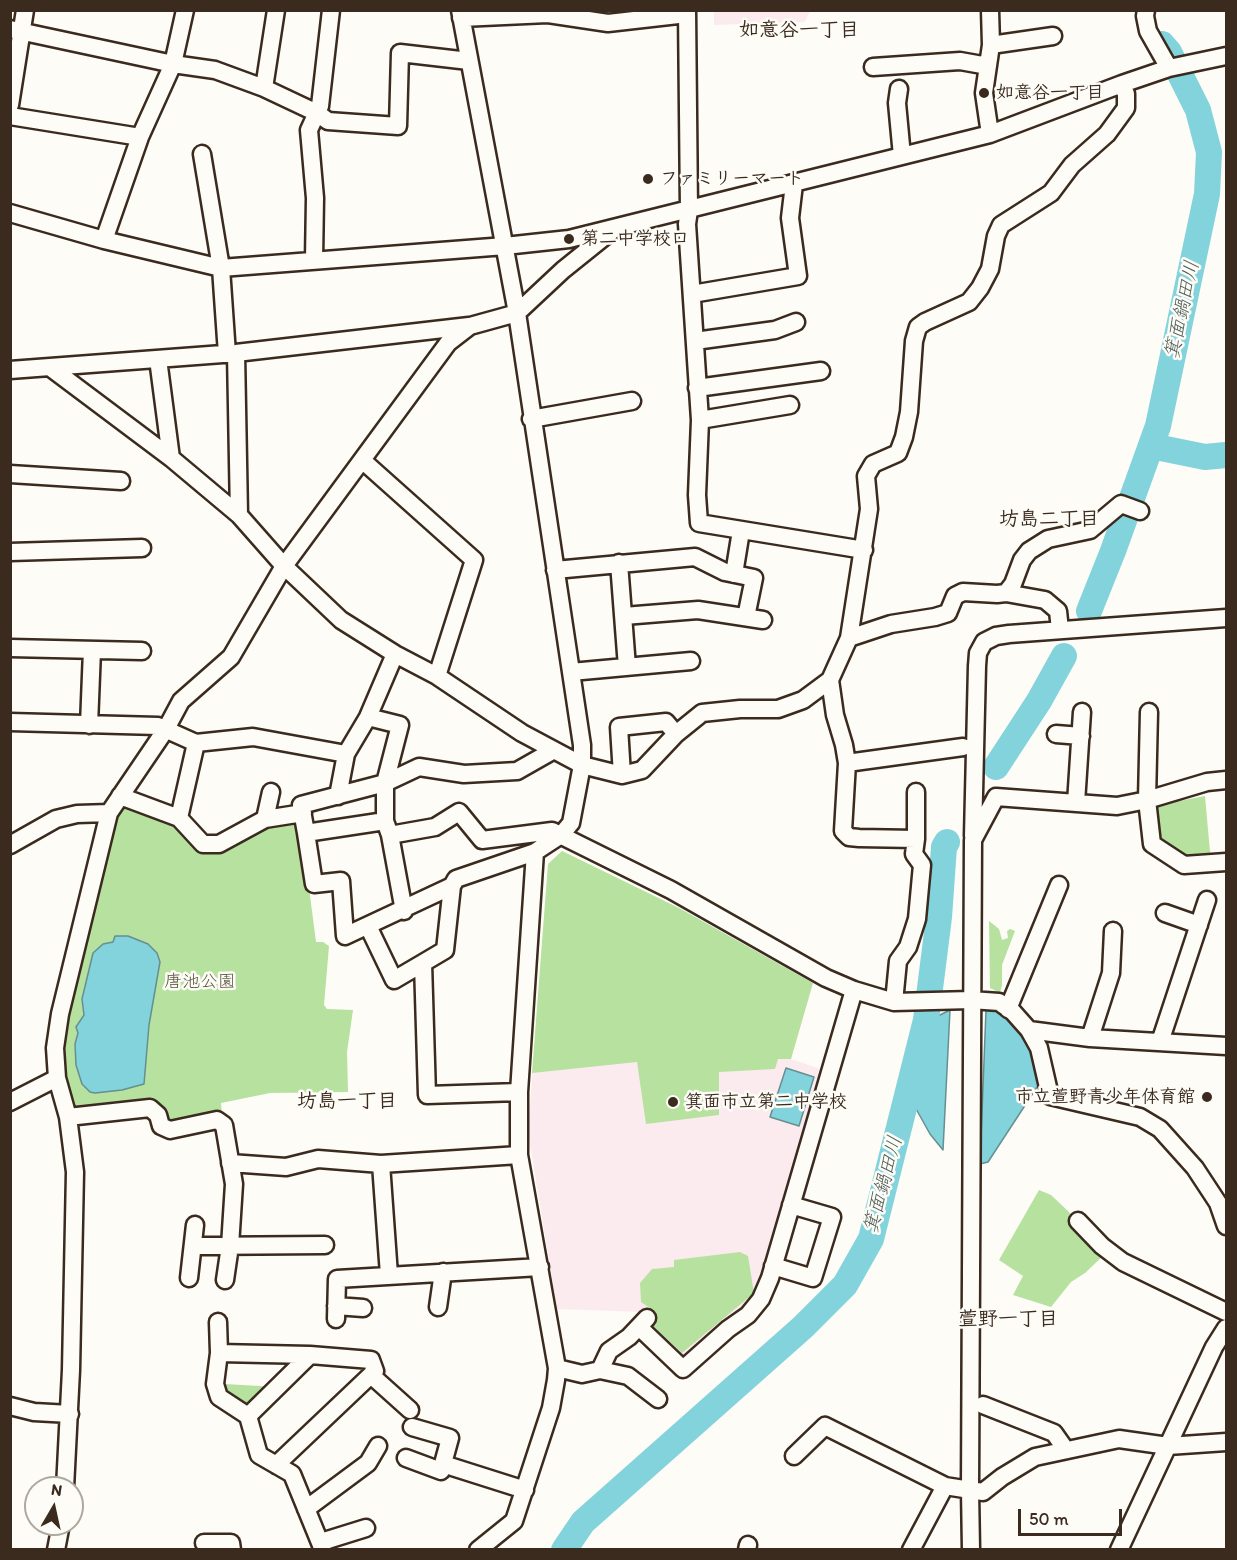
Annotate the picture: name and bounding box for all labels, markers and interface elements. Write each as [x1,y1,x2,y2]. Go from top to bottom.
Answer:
district label: 如意谷一丁目 [739,19,859,43]
place label: 如意谷一丁目 [996,82,1104,104]
marker: 如意谷一丁目 [977,86,991,100]
place label: ファミリーマート [660,168,804,190]
marker: ファミリーマート [641,172,655,186]
place label: 第二中学校口 [581,228,689,250]
marker: 第二中学校口 [562,232,576,246]
water label: 箕面鍋田川 [1161,259,1205,361]
district label: 坊島二丁目 [999,508,1099,532]
park label: 唐池公園 [164,971,236,993]
place label: 市立萱野青少年体育館 [1015,1086,1195,1108]
district label: 坊島一丁目 [297,1090,397,1114]
marker: 市立萱野青少年体育館 [1200,1090,1214,1104]
place label: 箕面市立第二中学校 [685,1091,847,1113]
marker: 箕面市立第二中学校 [666,1095,680,1109]
water label: 箕面鍋田川 [859,1134,909,1236]
district label: 萱野一丁目 [958,1308,1058,1332]
north arrow [24,1476,84,1536]
text: N [50,1479,63,1500]
scale bar [1021,1497,1124,1535]
text: 50 m [1029,1508,1069,1530]

